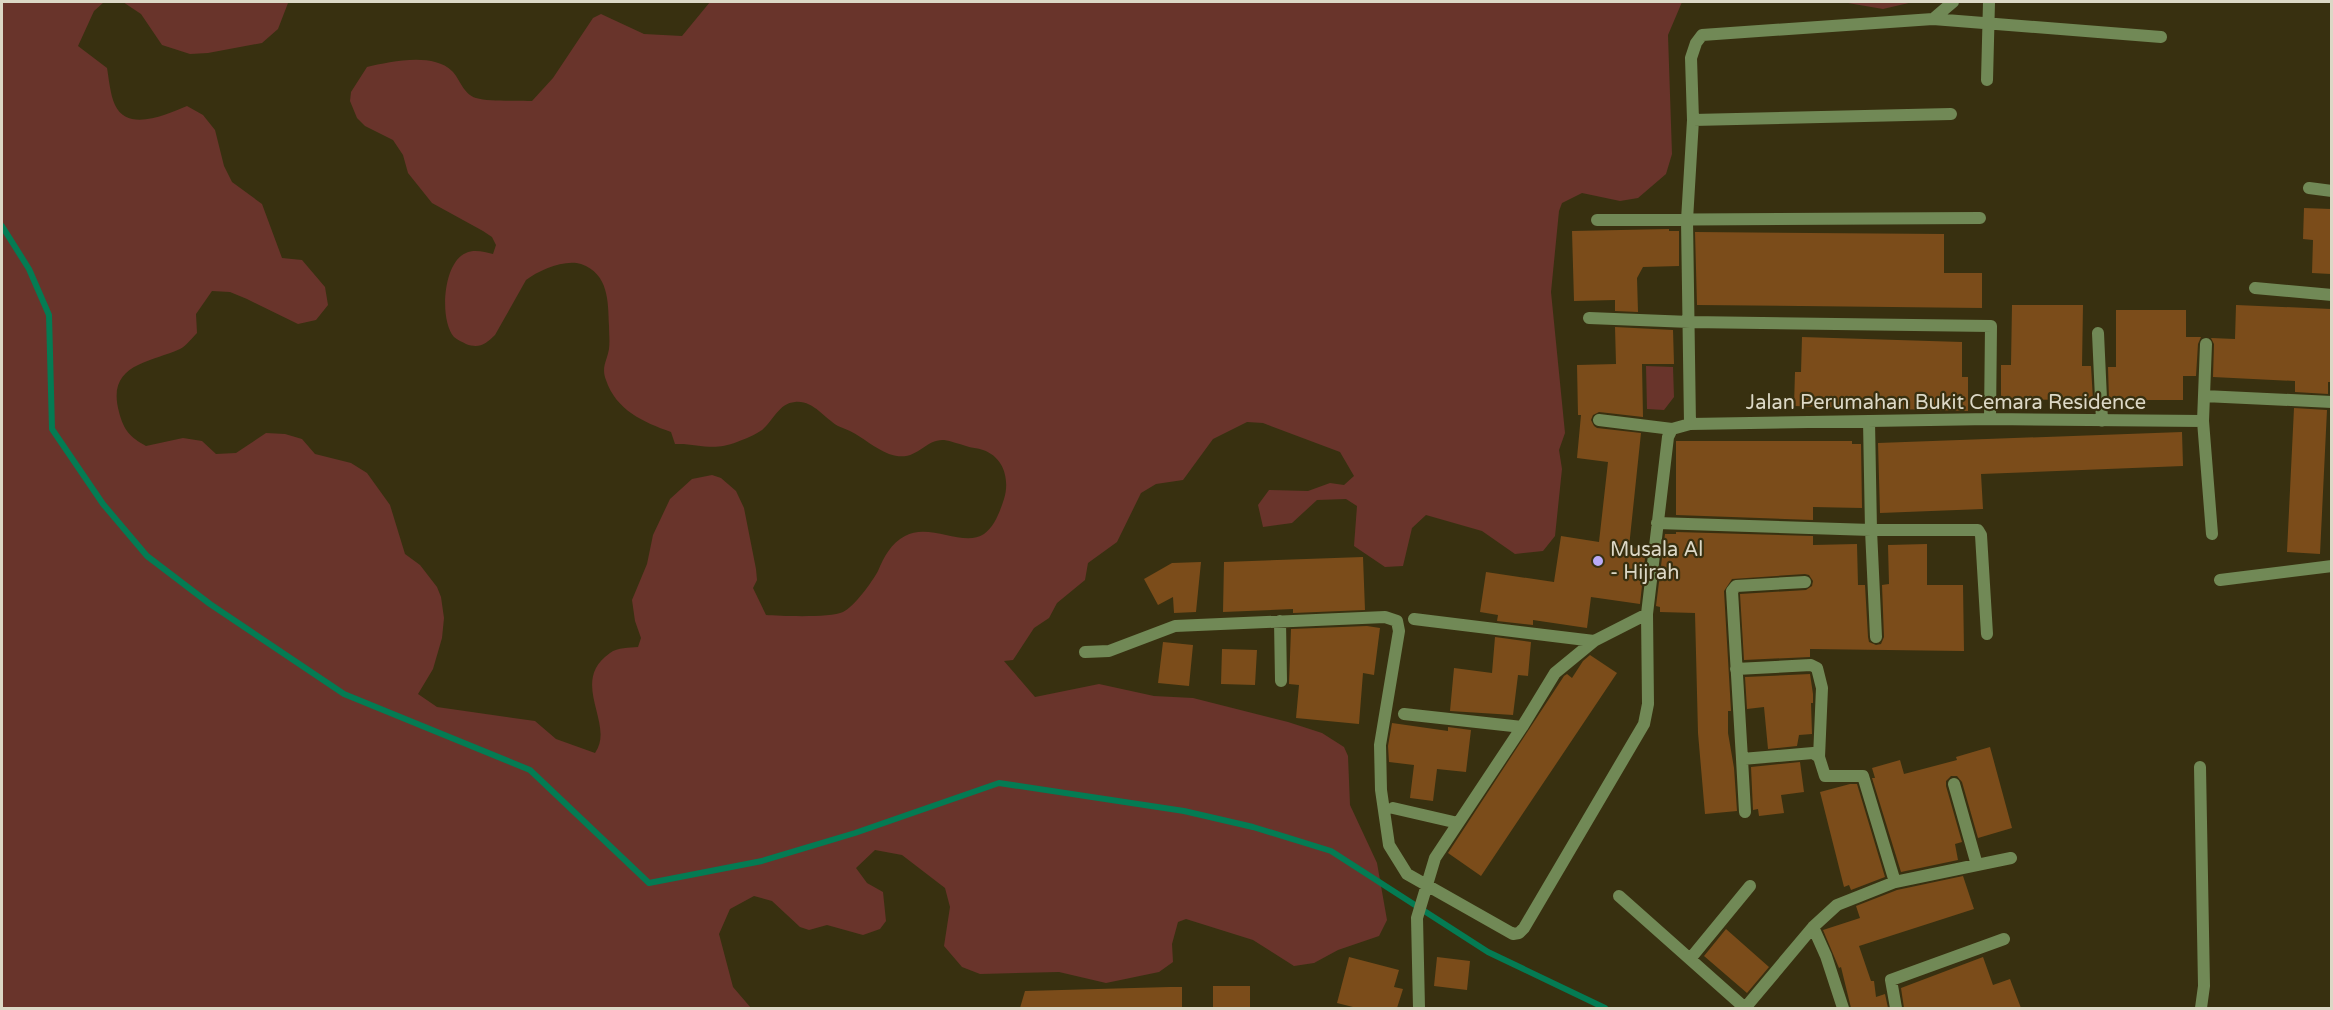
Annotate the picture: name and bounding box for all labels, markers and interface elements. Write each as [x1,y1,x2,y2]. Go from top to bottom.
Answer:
street label: Jalan Perumahan Bukit Cemara Residence [1746,391,2146,415]
place label: Musala Al - Hijrah [1610,538,1703,585]
marker: Musala Al - Hijrah [1591,554,1605,568]

